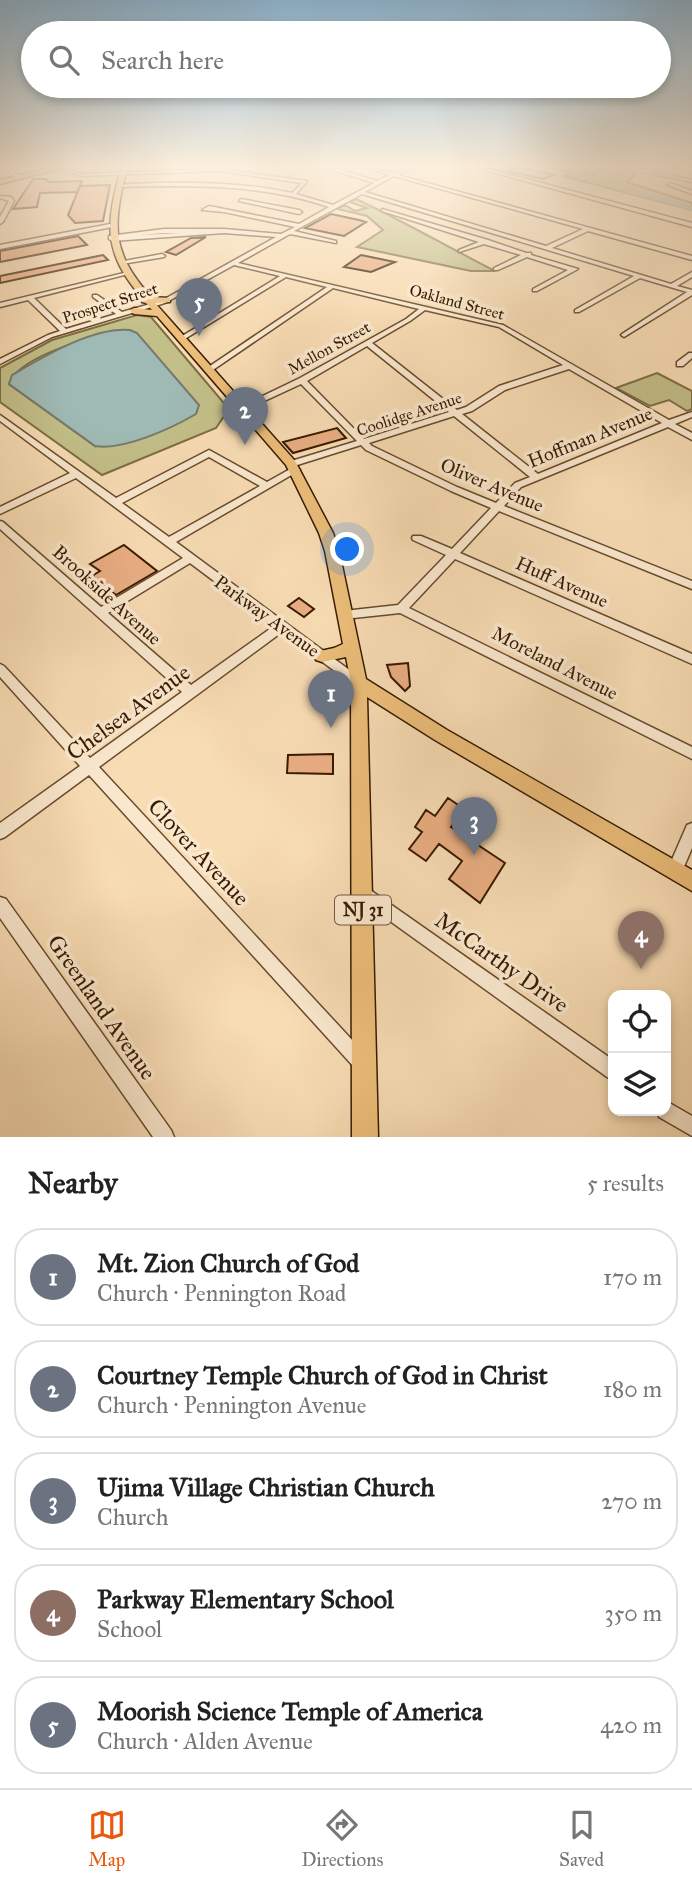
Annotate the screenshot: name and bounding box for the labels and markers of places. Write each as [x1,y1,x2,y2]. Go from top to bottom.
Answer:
pin: 5 [176,278,222,336]
pin: 2 [222,387,268,445]
pin: 1 [308,670,354,728]
pin: 3 [451,797,497,855]
pin: 4 [618,911,664,969]

